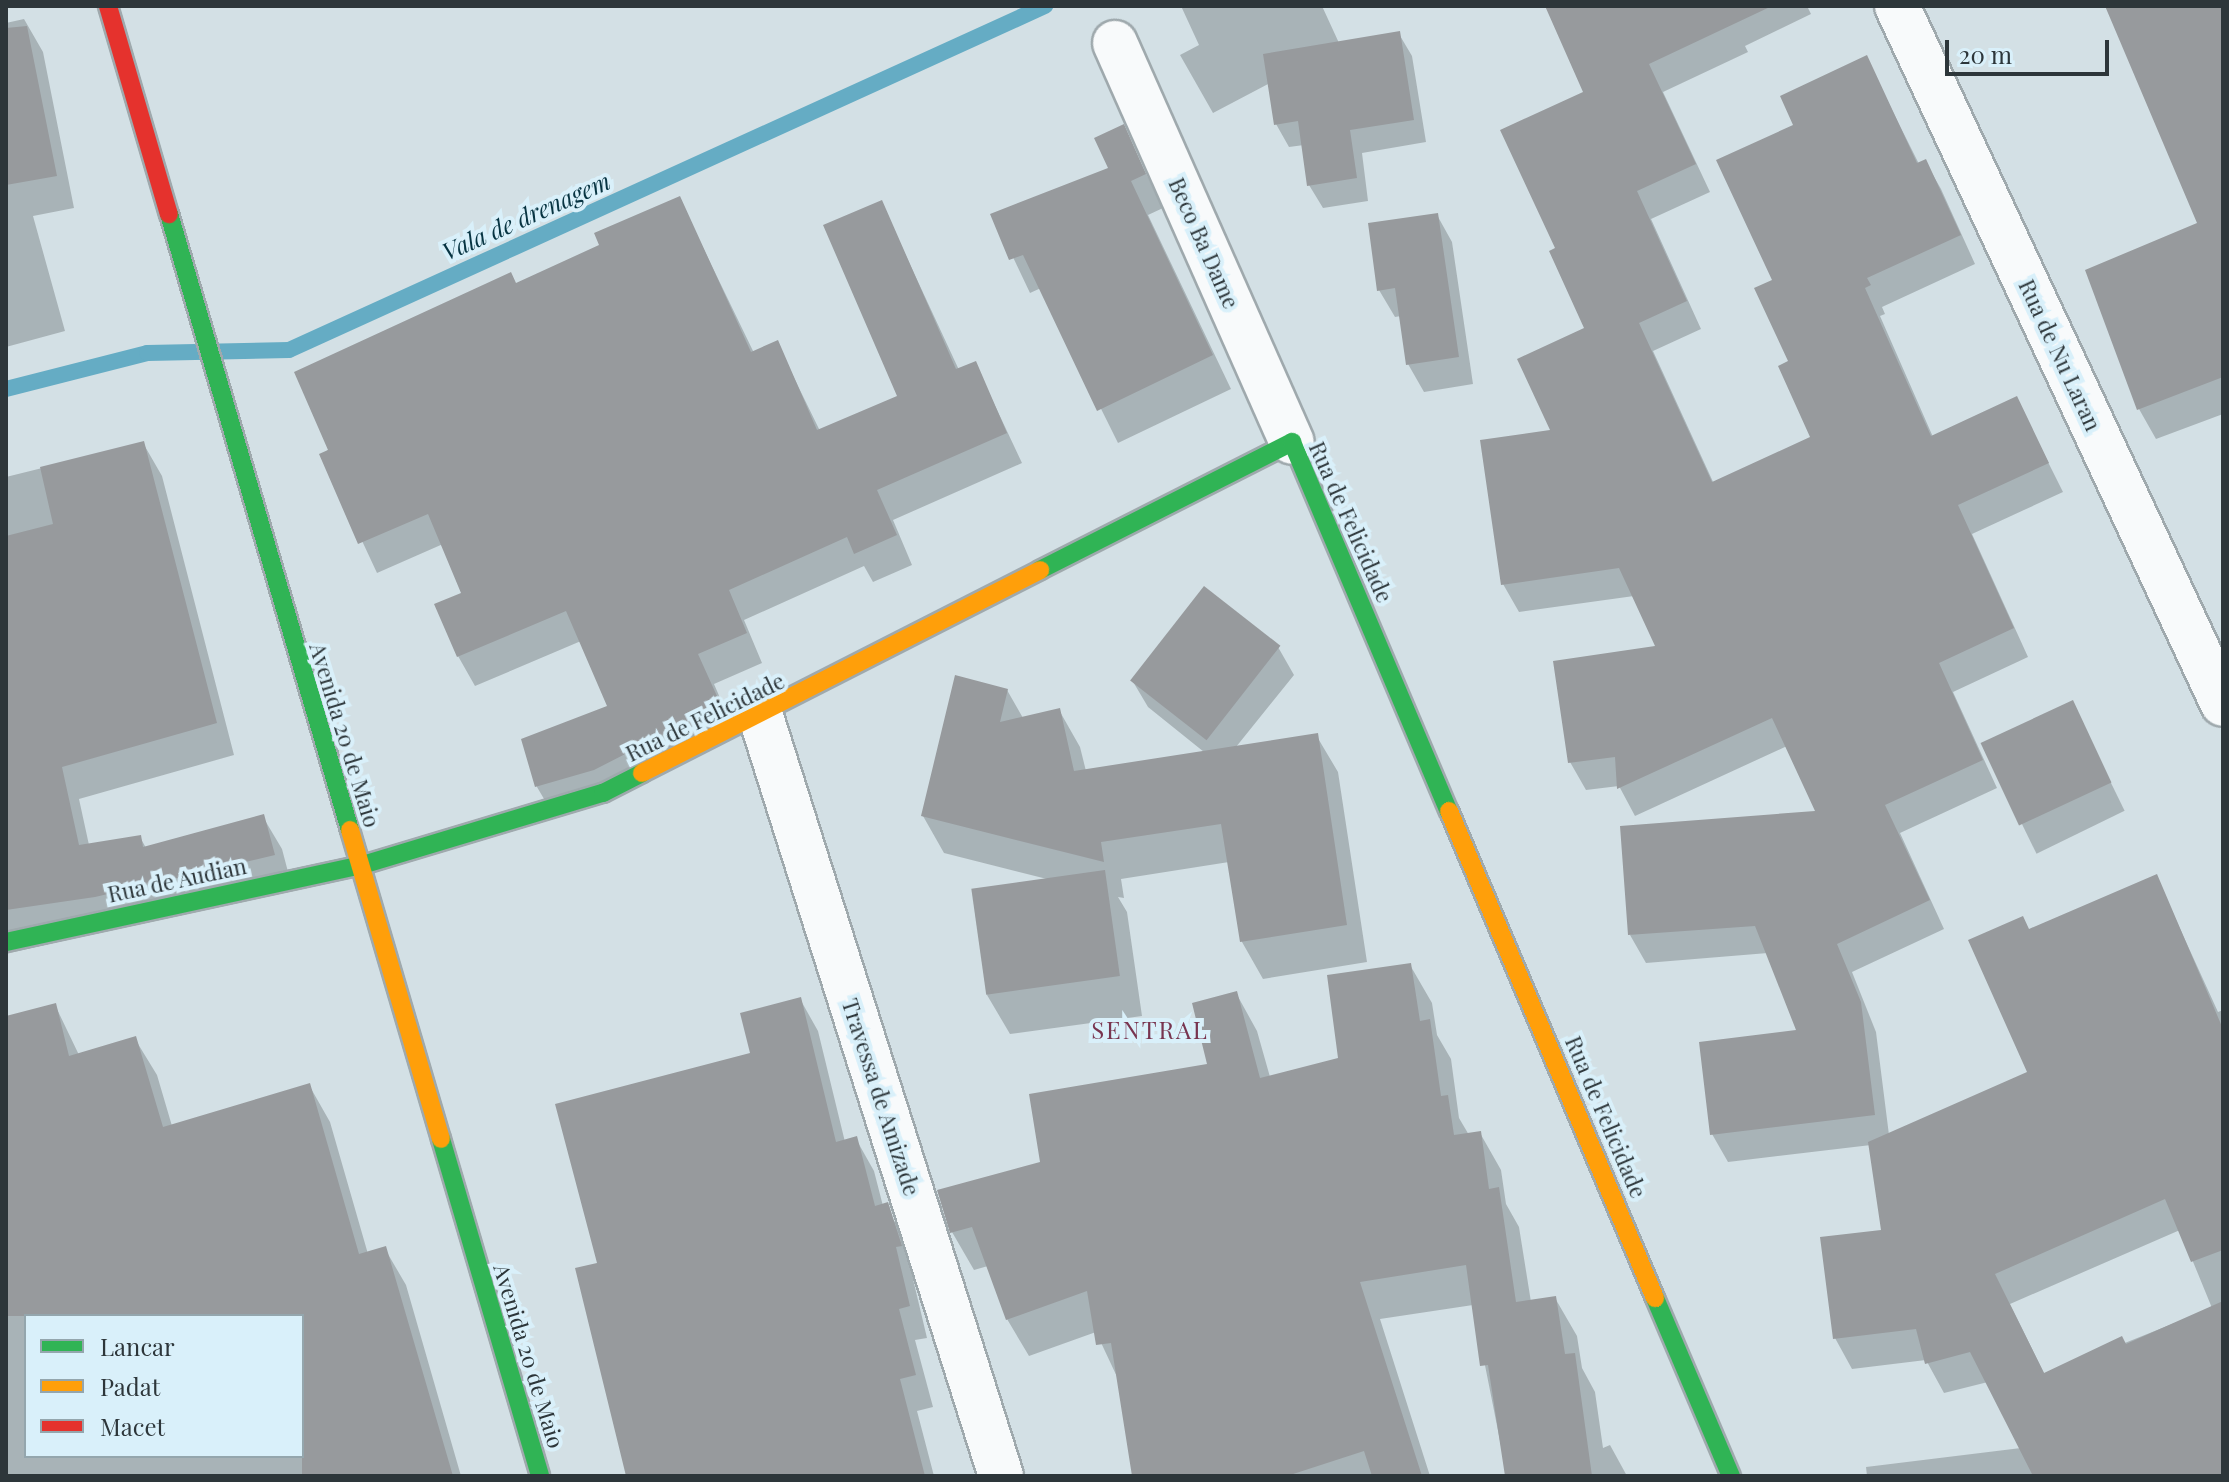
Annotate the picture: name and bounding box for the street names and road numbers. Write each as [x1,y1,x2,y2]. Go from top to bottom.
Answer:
street label: Beco Ba Dame [1163,173,1245,313]
street label: Rua de Nu Laran [2013,275,2107,435]
street label: Rua de Felicidade [1304,437,1398,607]
street label: Avenida 20 de Maio [304,640,386,830]
street label: Rua de Felicidade [621,667,789,767]
street label: Rua de Audian [105,852,249,908]
street label: Travessa de Amizade [837,995,925,1199]
street label: Rua de Felicidade [1560,1032,1652,1202]
street label: Avenida 20 de Maio [488,1261,570,1451]

